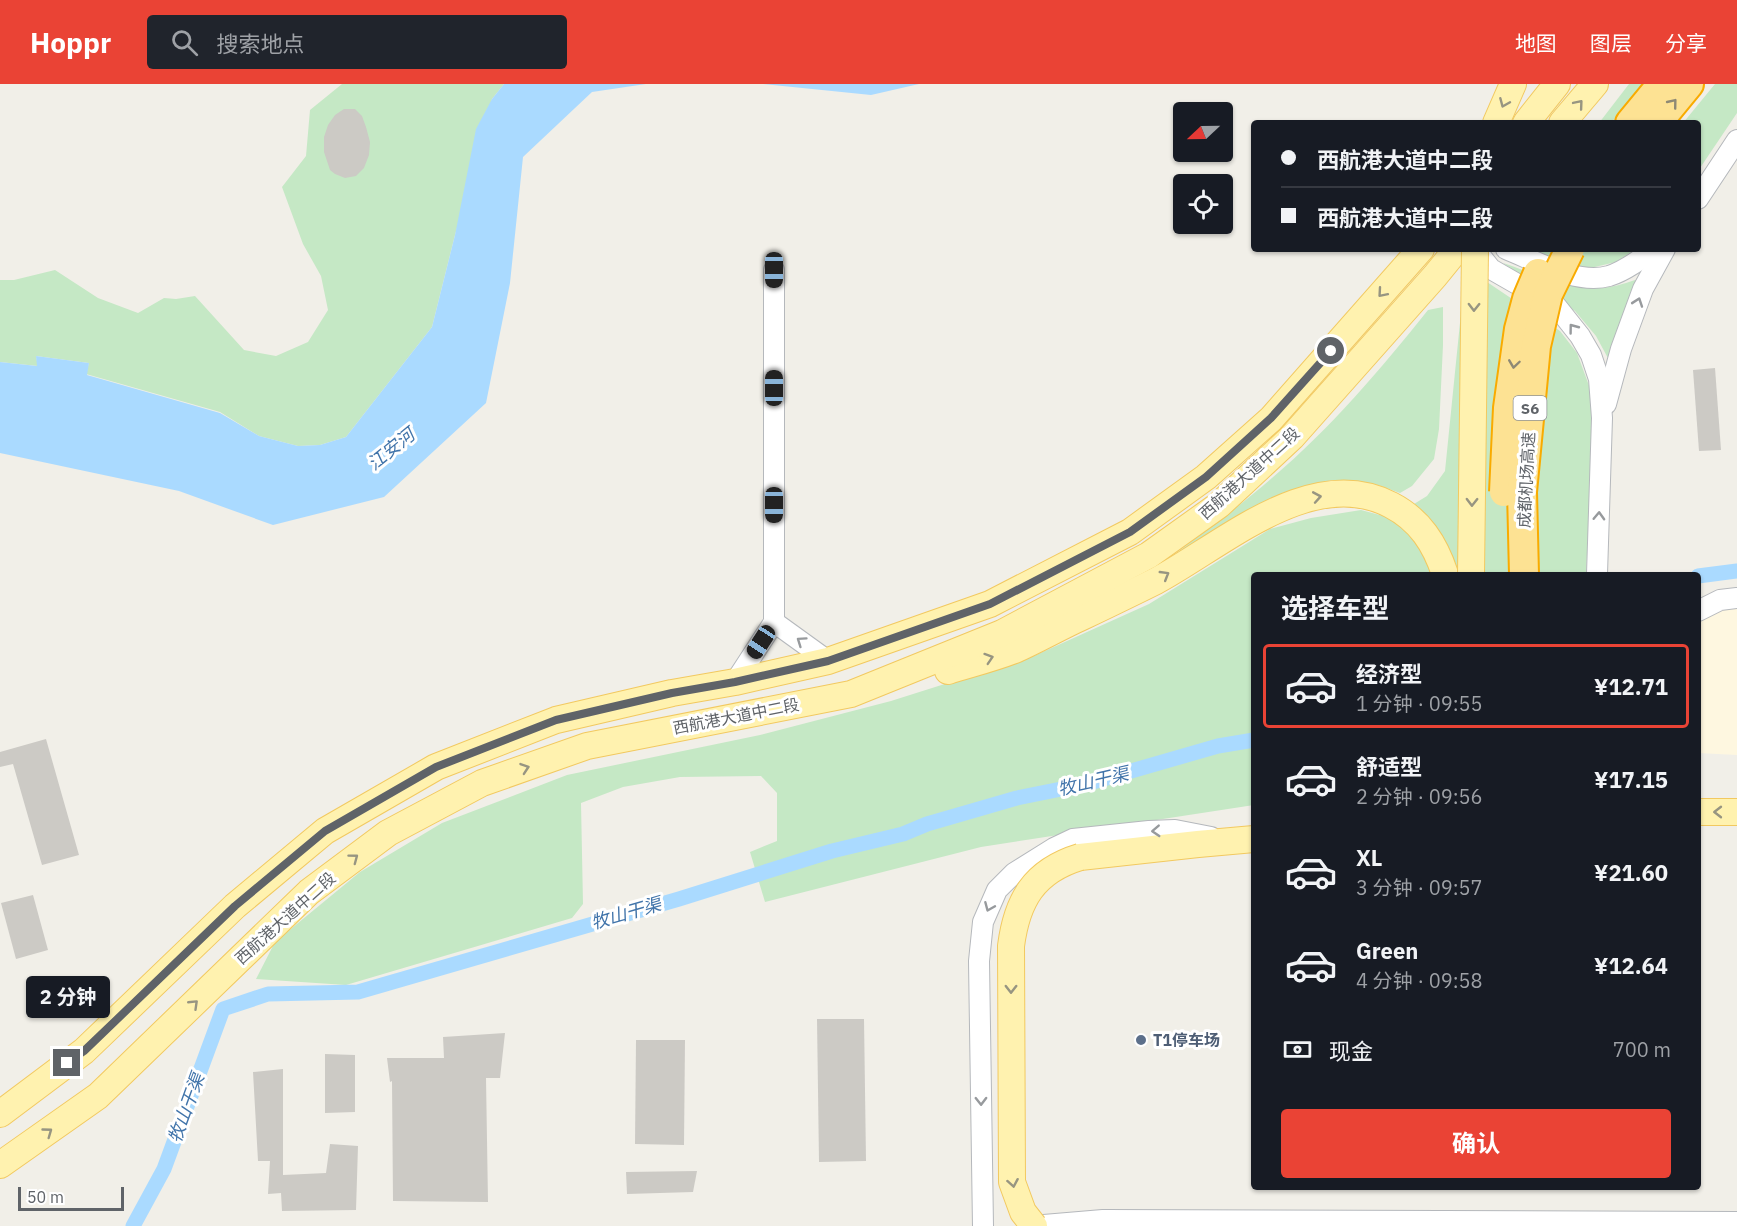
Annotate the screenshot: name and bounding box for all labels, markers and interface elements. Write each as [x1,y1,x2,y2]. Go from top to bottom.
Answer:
search box [147,15,567,69]
text: Hoppr [30,24,111,61]
icon: search [168,26,201,59]
text: 搜索地点 [216,29,304,58]
text: 地图 [1515,29,1557,57]
text: 图层 [1590,29,1632,57]
text: 分享 [1665,29,1707,57]
one-way arrow [1499,97,1511,108]
one-way arrow [1571,99,1582,110]
one-way arrow [1665,99,1676,110]
north arrow [1173,102,1233,162]
map controls [1173,102,1233,234]
text: 西航港大道中二段 [1317,145,1493,174]
button: locate [1173,174,1233,234]
text: 西航港大道中二段 [1317,203,1493,232]
car [765,252,783,288]
one-way arrow [1378,286,1389,297]
one-way arrow [1630,297,1643,308]
one-way arrow [1468,303,1480,312]
one-way arrow [1570,324,1581,335]
route start [1317,337,1344,364]
one-way arrow [1508,360,1520,369]
car [765,370,783,406]
road number: S6 [1514,396,1546,420]
water label: 江安河 [363,421,422,475]
street label: 西航港大道中二段 [1195,423,1303,523]
street label: 成都机场高速 [1514,432,1538,528]
car [765,487,783,523]
one-way arrow [1312,491,1322,503]
one-way arrow [1465,498,1478,507]
one-way arrow [1593,512,1605,521]
one-way arrow [1159,571,1169,582]
text: 选择车型 [1281,590,1389,625]
car [744,622,778,662]
one-way arrow [796,637,807,648]
one-way arrow [983,653,994,665]
icon: car [1284,659,1338,713]
text: 经济型 [1356,659,1422,688]
text: ¥12.71 [1594,672,1668,701]
text: 1 分钟 · 09:55 [1356,690,1483,717]
street label: 西航港大道中二段 [671,694,801,738]
icon: car [1284,752,1338,806]
text: 舒适型 [1356,752,1422,781]
water label: 牧山干渠 [1055,761,1134,800]
one-way arrow [519,762,530,775]
text: ¥17.15 [1594,765,1668,794]
text: 2 分钟 · 09:56 [1356,783,1483,810]
one-way arrow [1713,806,1722,818]
one-way arrow [1151,825,1160,838]
text: XL [1356,843,1382,872]
icon: car [1284,845,1338,899]
one-way arrow [347,855,358,866]
text: ¥21.60 [1594,858,1668,887]
street label: 西航港大道中二段 [231,868,339,968]
text: 3 分钟 · 09:57 [1356,874,1483,901]
water label: 牧山干渠 [588,891,667,934]
one-way arrow [984,901,996,912]
text: Green [1356,936,1418,965]
icon: car [1284,938,1338,992]
text: ¥12.64 [1594,951,1668,980]
text: 4 分钟 · 09:58 [1356,967,1483,994]
callout: 2 分钟 [25,976,109,1018]
text: 2 分钟 [40,983,96,1010]
one-way arrow [1005,984,1017,993]
one-way arrow [187,1000,198,1011]
place label: T1停车场 [1153,1030,1220,1050]
marker: T1停车场 [1134,1033,1148,1047]
icon: cash [1281,1033,1314,1066]
text: 现金 [1329,1036,1373,1065]
text: 700 m [1613,1036,1671,1063]
route end [53,1049,80,1076]
water label: 牧山干渠 [163,1067,210,1146]
one-way arrow [974,1096,987,1105]
button: 确认 [1281,1109,1671,1178]
one-way arrow [41,1128,52,1139]
one-way arrow [1006,1178,1019,1188]
scale bar [18,1184,124,1212]
text: 50 m [27,1187,64,1207]

